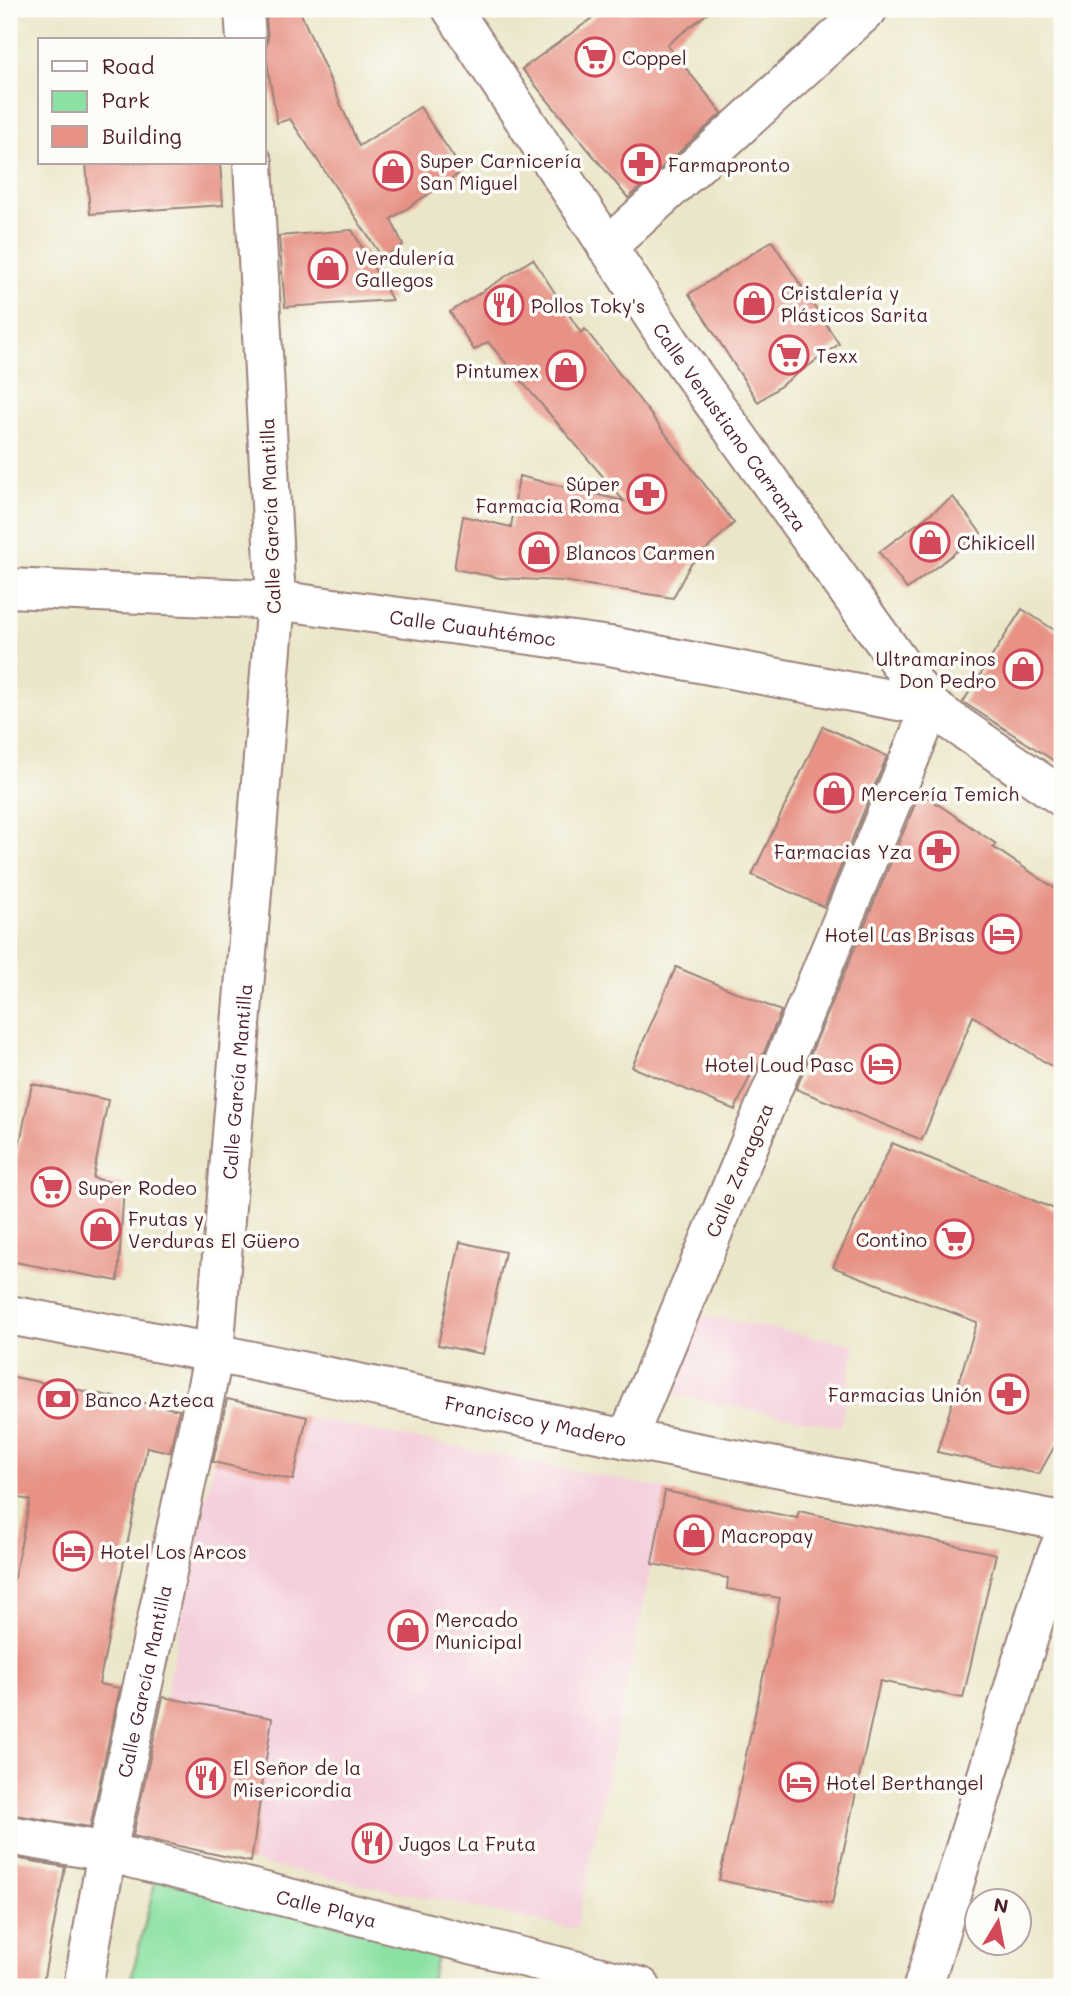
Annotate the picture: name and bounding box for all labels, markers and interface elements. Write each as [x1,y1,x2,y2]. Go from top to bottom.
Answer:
supermarket icon: Coppel [574,36,616,78]
legend [38,38,266,164]
place label: Coppel [622,45,687,70]
text: Road [102,52,154,79]
text: Park [102,86,150,113]
text: Building [102,122,182,149]
pharmacy icon: Farmapronto [620,143,662,185]
place label: Super Carnicería San Miguel [420,148,582,195]
shop icon: Super Carnicería San Miguel [372,150,414,192]
place label: Farmapronto [668,152,790,177]
place label: Verdulería Gallegos [355,245,455,292]
shop icon: Verdulería Gallegos [307,247,349,289]
place label: Cristalería y Plásticos Sarita [781,280,928,327]
shop icon: Cristalería y Plásticos Sarita [733,282,775,324]
restaurant icon: Pollos Toky's [483,284,525,326]
place label: Pollos Toky's [531,293,645,318]
street label: Calle Venustiano Carranza [648,317,813,536]
supermarket icon: Texx [768,334,810,376]
place label: Texx [816,343,858,368]
shop icon: Pintumex [545,349,587,391]
place label: Pintumex [456,358,539,383]
street label: Calle García Mantilla [254,417,286,615]
place label: Súper Farmacia Roma [476,471,620,518]
pharmacy icon: Súper Farmacia Roma [626,473,668,515]
shop icon: Chikicell [909,521,951,563]
place label: Chikicell [957,530,1035,555]
shop icon: Blancos Carmen [518,531,560,573]
place label: Blancos Carmen [566,540,715,565]
street label: Calle Cuauhtémoc [388,603,558,651]
place label: Ultramarinos Don Pedro [875,646,996,693]
shop icon: Ultramarinos Don Pedro [1002,648,1044,690]
shop icon: Mercería Temich [813,772,855,814]
place label: Mercería Temich [861,781,1019,806]
pharmacy icon: Farmacias Yza [918,830,960,872]
place label: Farmacias Yza [774,839,912,864]
hotel icon: Hotel Las Brisas [981,913,1023,955]
place label: Hotel Las Brisas [825,922,975,947]
street label: Calle García Mantilla [216,982,257,1180]
hotel icon: Hotel Loud Pasc [860,1043,902,1085]
place label: Hotel Loud Pasc [705,1052,854,1077]
street label: Calle Zaragoza [699,1099,779,1241]
supermarket icon: Super Rodeo [30,1166,72,1208]
place label: Super Rodeo [78,1175,197,1200]
place label: Frutas y Verduras El Güero [128,1206,299,1253]
shop icon: Frutas y Verduras El Güero [80,1208,122,1250]
supermarket icon: Contino [933,1218,975,1260]
place label: Contino [856,1227,927,1252]
pharmacy icon: Farmacias Unión [988,1373,1030,1415]
bank icon: Banco Azteca [37,1378,79,1420]
place label: Farmacias Unión [828,1382,982,1407]
place label: Banco Azteca [85,1387,215,1412]
street label: Francisco y Madero [442,1389,629,1451]
shop icon: Macropay [673,1514,715,1556]
place label: Macropay [721,1523,813,1548]
hotel icon: Hotel Los Arcos [52,1530,94,1572]
place label: Hotel Los Arcos [100,1539,247,1564]
street label: Calle García Mantilla [111,1582,176,1780]
place label: Mercado Municipal [435,1607,522,1654]
shop icon: Mercado Municipal [387,1609,429,1651]
place label: El Señor de la Misericordia [233,1755,361,1802]
restaurant icon: El Señor de la Misericordia [185,1757,227,1799]
hotel icon: Hotel Berthangel [778,1761,820,1803]
place label: Hotel Berthangel [826,1770,984,1795]
restaurant icon: Jugos La Fruta [351,1822,393,1864]
place label: Jugos La Fruta [399,1831,536,1856]
street label: Calle Playa [274,1883,380,1932]
north arrow [962,1888,1032,1958]
text: N [992,1891,1010,1918]

